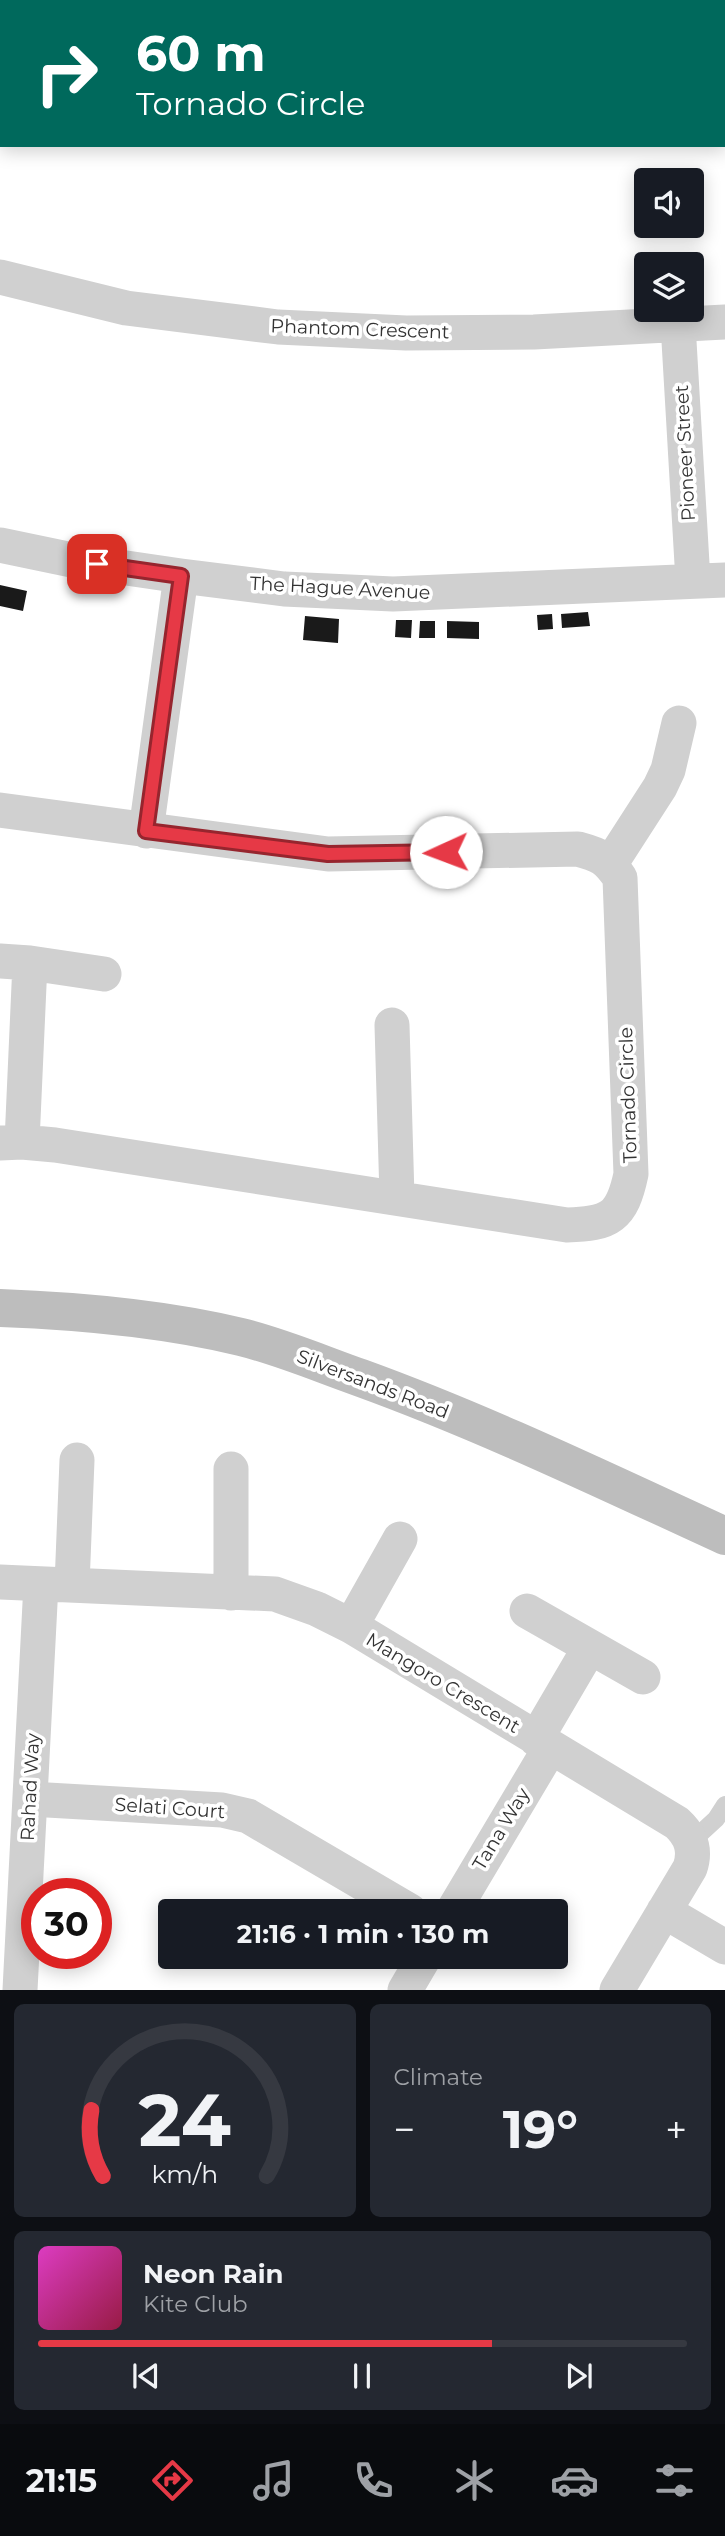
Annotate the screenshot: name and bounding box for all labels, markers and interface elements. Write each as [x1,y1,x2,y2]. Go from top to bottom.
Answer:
text: 60 m [136,24,266,83]
icon: right [21,28,112,119]
text: Tornado Circle [136,84,365,123]
map controls [634,168,704,322]
button: sound [634,168,704,238]
button: layers [634,252,704,322]
street label: Phantom Crescent [270,314,450,344]
street label: Pioneer Street [670,384,700,522]
pin [67,534,127,594]
icon: arrive [78,545,116,583]
street label: The Hague Avenue [249,572,431,604]
position arrow [409,815,483,889]
street label: Tornado Circle [614,1027,642,1163]
street label: Silversands Road [294,1344,452,1424]
street label: Mangoro Crescent [362,1628,524,1738]
street label: Rahad Way [16,1732,44,1842]
street label: Tana Way [467,1783,535,1874]
street label: Selati Court [114,1793,226,1823]
speed limit sign: 30 [21,1878,112,1969]
text: 21:16 · 1 min · 130 m [237,1918,489,1950]
text: Climate [394,2063,483,2091]
text: 24 [139,2077,231,2165]
text: 19° [503,2098,578,2161]
text: − [394,2106,415,2153]
text: + [665,2106,687,2153]
text: km/h [151,2159,218,2189]
text: Neon Rain [143,2258,284,2290]
text: Kite Club [143,2290,248,2318]
icon: previous [127,2357,165,2395]
icon: pause [343,2357,381,2395]
icon: next [560,2357,598,2395]
icon: directions [148,2456,197,2505]
icon: music [249,2456,298,2505]
icon: phone [349,2456,398,2505]
icon: climate [450,2456,499,2505]
icon: car [550,2456,599,2505]
icon: filters [650,2456,699,2505]
text: 21:15 [26,2461,97,2500]

